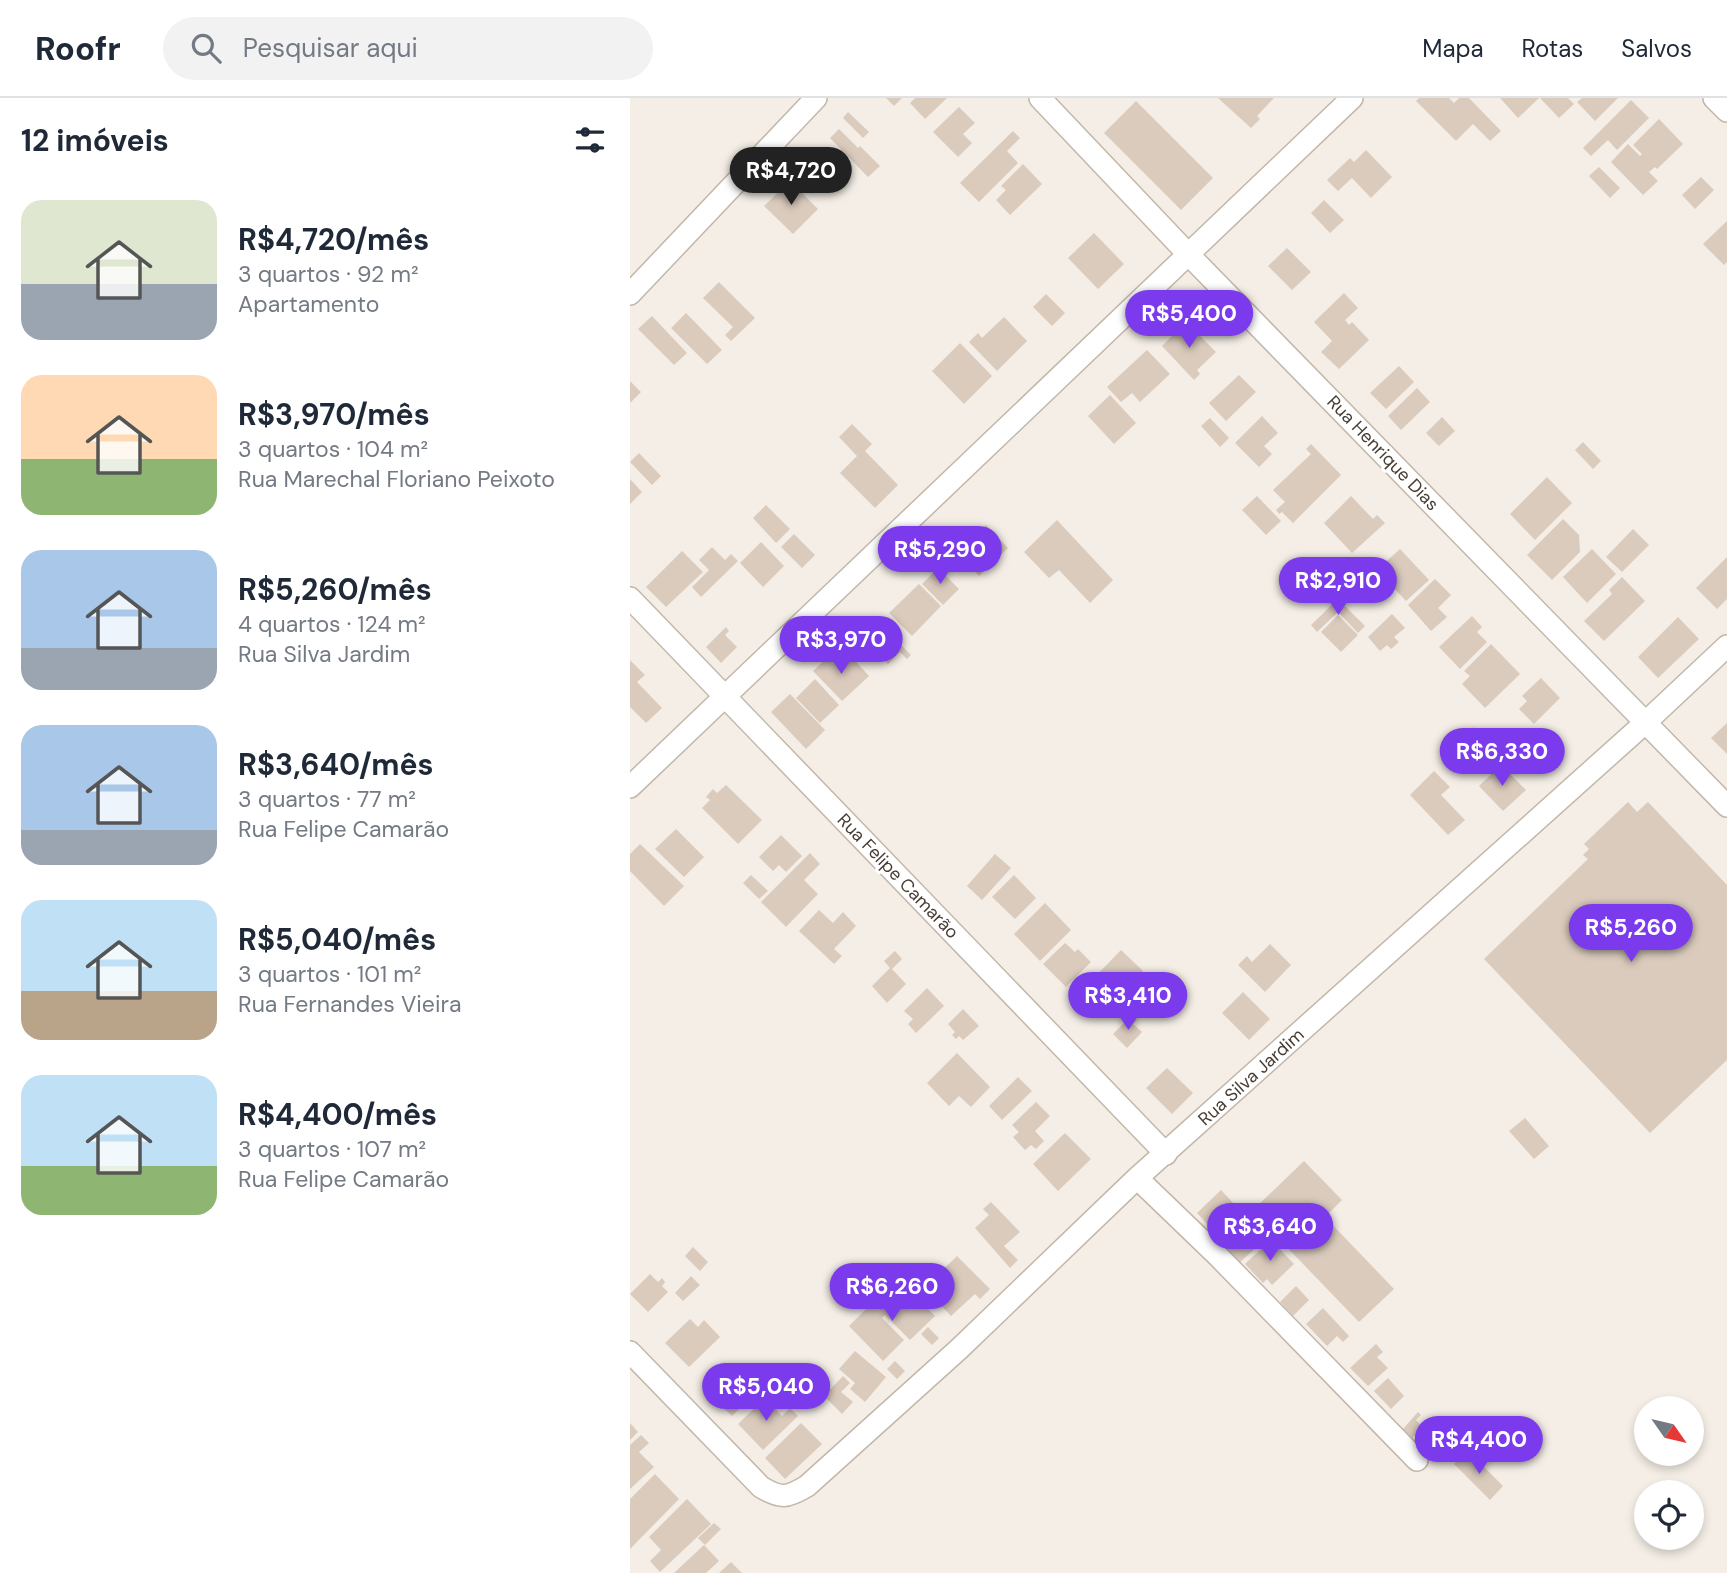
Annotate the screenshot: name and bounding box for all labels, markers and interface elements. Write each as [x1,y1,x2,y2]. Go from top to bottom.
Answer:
search box [163,17,653,80]
text: Roofr [35,27,121,70]
icon: search [187,29,225,67]
text: Pesquisar aqui [243,31,418,65]
text: Mapa [1422,33,1484,64]
text: Rotas [1522,33,1583,64]
text: Salvos [1621,33,1692,64]
text: 12 imóveis [21,121,169,160]
icon: filters [571,121,609,159]
pin: R$4,720 [726,148,856,207]
text: R$4,720 [746,155,836,185]
text: R$4,720/mês [238,220,429,259]
icon: home [77,228,161,312]
text: 3 quartos · 92 m² [238,259,419,289]
text: Apartamento [238,289,379,319]
pin: R$5,400 [1124,290,1254,350]
text: R$5,400 [1141,298,1237,328]
street label: Rua Henrique Dias [1322,390,1444,516]
text: R$3,970/mês [238,395,430,434]
icon: home [77,403,161,487]
text: 3 quartos · 104 m² [238,434,428,464]
text: Rua Marechal Floriano Peixoto [238,464,555,494]
pin: R$5,290 [875,526,1005,586]
text: R$5,290 [894,534,986,564]
pin: R$2,910 [1273,558,1403,617]
text: R$2,910 [1295,565,1381,595]
text: R$5,260/mês [238,570,432,609]
icon: home [77,578,161,662]
text: 4 quartos · 124 m² [238,609,426,639]
pin: R$3,970 [776,616,906,676]
text: R$3,970 [796,624,886,654]
text: Rua Silva Jardim [238,639,410,669]
pin: R$6,330 [1437,728,1567,788]
text: R$6,330 [1456,736,1548,766]
text: R$3,640/mês [238,745,433,784]
icon: home [77,753,161,837]
text: 3 quartos · 77 m² [238,784,416,814]
street label: Rua Felipe Camarão [832,808,964,944]
text: Rua Felipe Camarão [238,814,449,844]
pin: R$5,260 [1566,904,1696,964]
text: R$5,260 [1585,912,1677,942]
text: R$5,040/mês [238,920,436,959]
icon: home [77,928,161,1012]
text: 3 quartos · 101 m² [238,959,421,989]
pin: R$3,410 [1063,972,1193,1032]
text: R$3,410 [1084,980,1172,1010]
text: Rua Fernandes Vieira [238,989,461,1019]
street label: Rua Silva Jardim [1193,1023,1309,1131]
text: R$4,400/mês [238,1095,437,1134]
icon: home [77,1103,161,1187]
text: 3 quartos · 107 m² [238,1134,426,1164]
text: Rua Felipe Camarão [238,1164,449,1194]
pin: R$3,640 [1205,1204,1335,1263]
text: R$3,640 [1223,1211,1317,1241]
pin: R$6,260 [827,1264,957,1323]
text: R$6,260 [846,1271,938,1301]
pin: R$5,040 [701,1364,831,1423]
text: R$5,040 [718,1371,814,1401]
north arrow [1634,1396,1704,1466]
map controls [1634,1396,1704,1550]
pin: R$4,400 [1414,1416,1544,1476]
text: R$4,400 [1431,1424,1527,1454]
button: locate [1634,1480,1704,1550]

